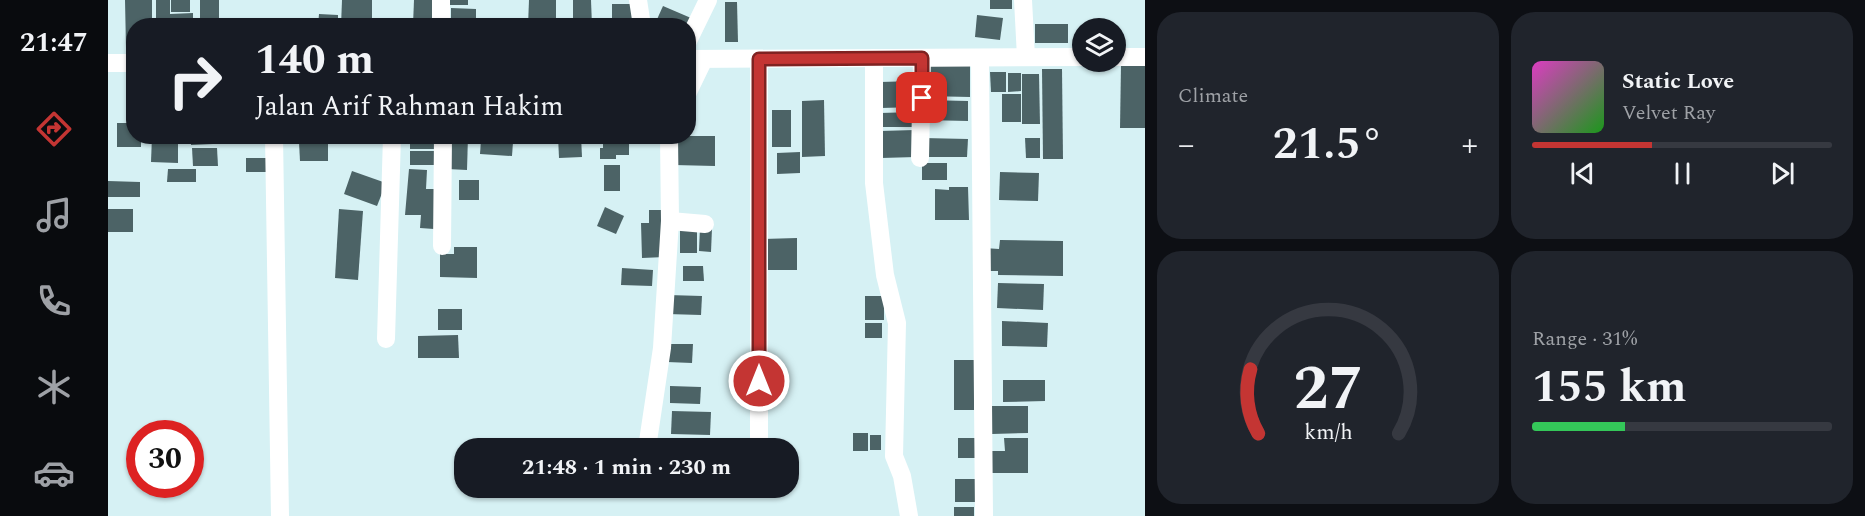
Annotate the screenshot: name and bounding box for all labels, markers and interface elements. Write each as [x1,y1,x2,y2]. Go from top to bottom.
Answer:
map controls [1072,18,1126,72]
button: layers [1072,18,1126,72]
text: 21:47 [20,22,88,64]
text: 140 m [255,29,374,92]
icon: right [156,42,234,120]
text: Static Love [1622,65,1734,98]
pin [896,72,947,123]
icon: arrive [905,81,938,114]
text: Climate [1178,81,1248,111]
text: Jalan Arif Rahman Hakim [255,86,564,128]
text: Velvet Ray [1622,98,1715,128]
icon: directions [33,108,75,150]
text: 21.5° [1273,110,1383,179]
text: − [1178,120,1195,170]
text: + [1461,120,1478,170]
icon: previous [1566,157,1599,190]
icon: pause [1666,157,1699,190]
icon: next [1766,157,1799,190]
icon: music [33,194,75,236]
icon: phone [33,280,75,322]
text: Range · 31% [1532,324,1637,354]
text: 27 [1293,342,1363,437]
position arrow [727,349,791,413]
text: 155 km [1532,353,1687,422]
icon: climate [33,366,75,408]
text: km/h [1304,417,1352,450]
speed limit sign: 30 [126,420,204,498]
text: 21:48 · 1 min · 230 m [522,451,731,484]
icon: car [33,452,75,494]

